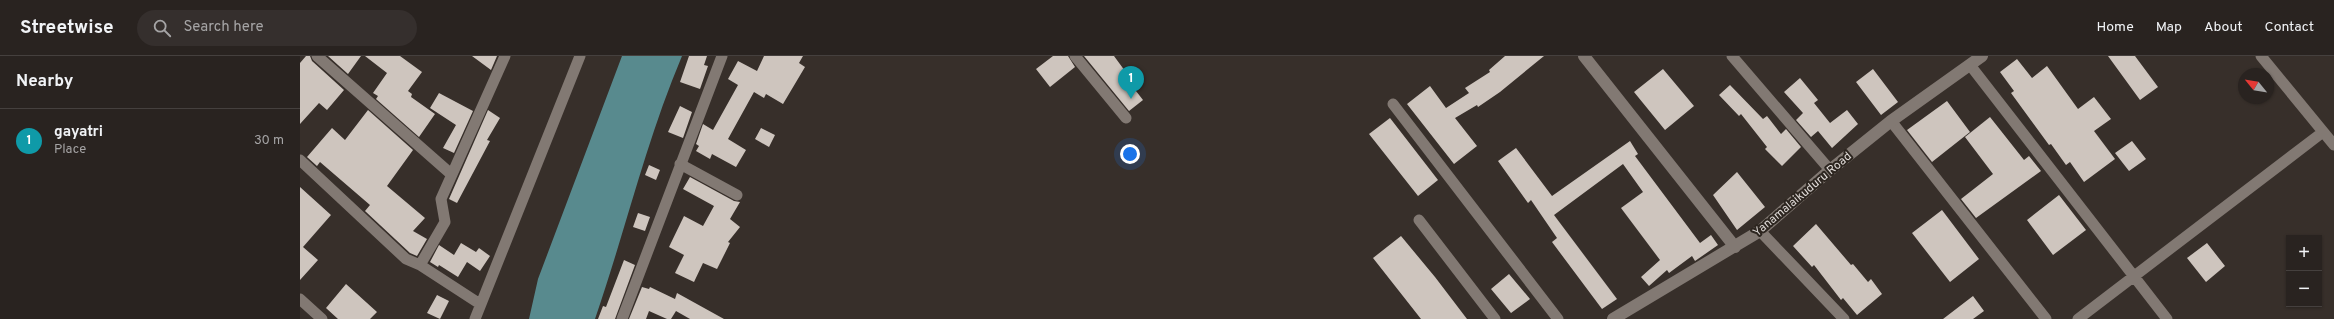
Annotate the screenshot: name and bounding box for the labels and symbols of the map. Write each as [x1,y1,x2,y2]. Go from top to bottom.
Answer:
pin: 1 [1118,66,1144,99]
north arrow [2238,68,2274,104]
your location [1120,144,1140,164]
street label: Yanamalaikuduru Road [1750,149,1855,241]

